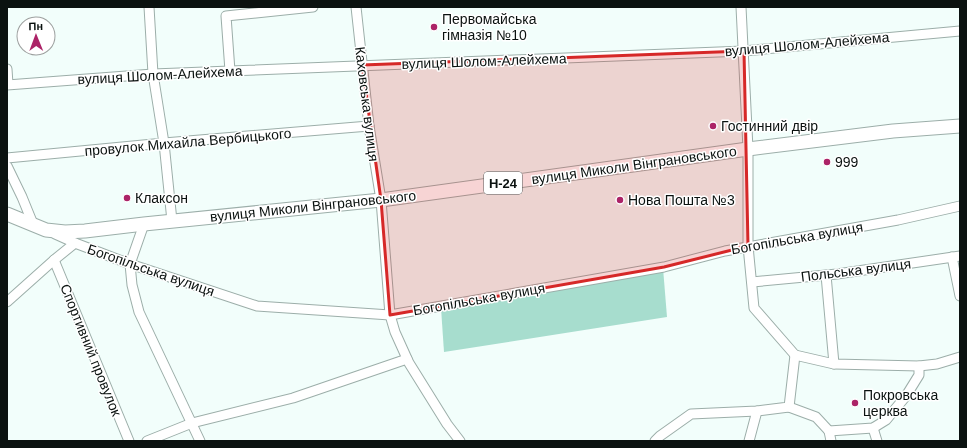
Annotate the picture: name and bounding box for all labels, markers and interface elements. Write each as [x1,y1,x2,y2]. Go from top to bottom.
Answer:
place label: Первомайська гімназія №10 [442,11,537,43]
north arrow [16,16,56,56]
text: Пн [28,20,43,32]
marker: Первомайська гімназія №10 [429,22,439,32]
street label: вулиця Шолом-Алейхема [724,29,890,59]
street label: Каховська вулиця [352,46,382,162]
street label: вулиця Шолом-Алейхема [401,50,567,72]
street label: вулиця Шолом-Алейхема [77,63,243,87]
place label: Гостинний двір [721,118,818,134]
marker: Гостинний двір [708,121,718,131]
street label: провулок Михайла Вербицького [84,125,292,159]
street label: вулиця Миколи Вінграновського [530,143,738,187]
place label: 999 [835,154,859,170]
marker: 999 [822,157,832,167]
road number: Н-24 [484,172,522,194]
street label: вулиця Миколи Вінграновського [209,187,417,225]
place label: Клаксон [135,190,188,206]
place label: Нова Пошта №3 [628,192,735,208]
marker: Клаксон [122,193,132,203]
marker: Нова Пошта №3 [615,195,625,205]
street label: Богопільська вулиця [730,219,864,257]
street label: Богопільська вулиця [85,241,217,299]
street label: Польська вулиця [800,255,912,285]
street label: Богопільська вулиця [412,280,546,318]
street label: Спортивний провулок [57,282,125,419]
place label: Покровська церква [863,387,939,419]
marker: Покровська церква [850,398,860,408]

